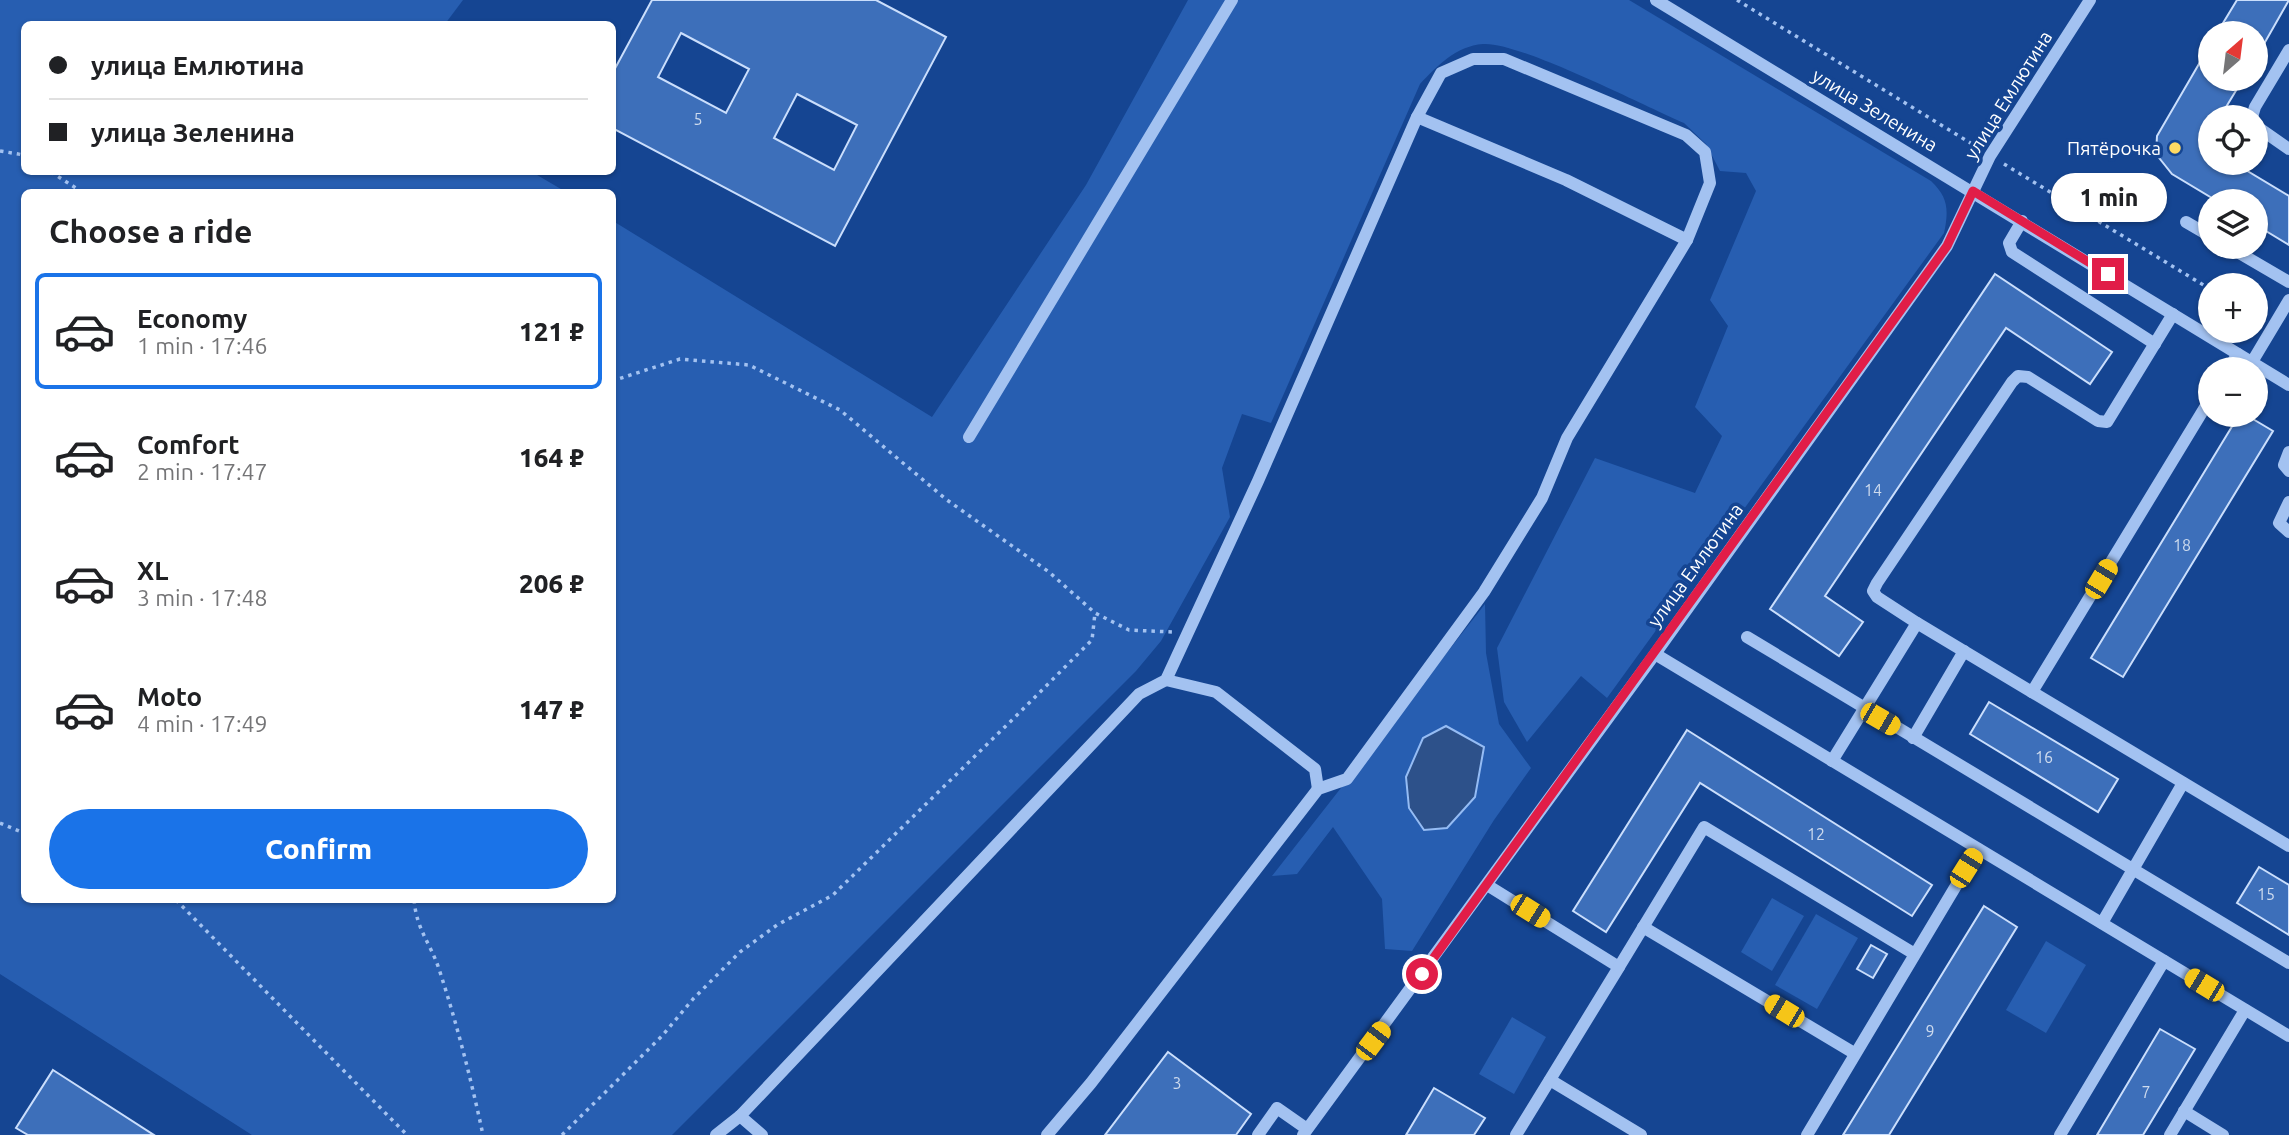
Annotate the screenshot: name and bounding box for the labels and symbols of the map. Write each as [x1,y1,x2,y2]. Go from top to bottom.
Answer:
north arrow [2198,21,2268,91]
street label: улица Емлютина [1960,27,2056,163]
street label: улица Зеленина [1808,64,1942,156]
house number: 5 [693,110,703,128]
place label: Пятёрочка [2067,137,2161,159]
marker: Пятёрочка [2167,140,2183,156]
callout: 1 min [2050,173,2166,222]
route end [2092,258,2124,290]
house number: 14 [1864,481,1882,499]
street label: улица Емлютина [1643,499,1747,631]
house number: 18 [2173,536,2191,554]
car [2082,556,2121,602]
car [1857,699,1904,739]
house number: 16 [2035,748,2053,766]
house number: 12 [1807,825,1825,843]
car [1946,845,1987,891]
house number: 15 [2257,885,2275,903]
car [1507,891,1554,931]
route start [1406,958,1438,990]
car [2181,965,2228,1005]
car [1761,991,1808,1031]
car [1352,1018,1395,1064]
house number: 9 [1925,1022,1935,1040]
house number: 3 [1172,1074,1182,1092]
house number: 7 [2141,1083,2151,1101]

